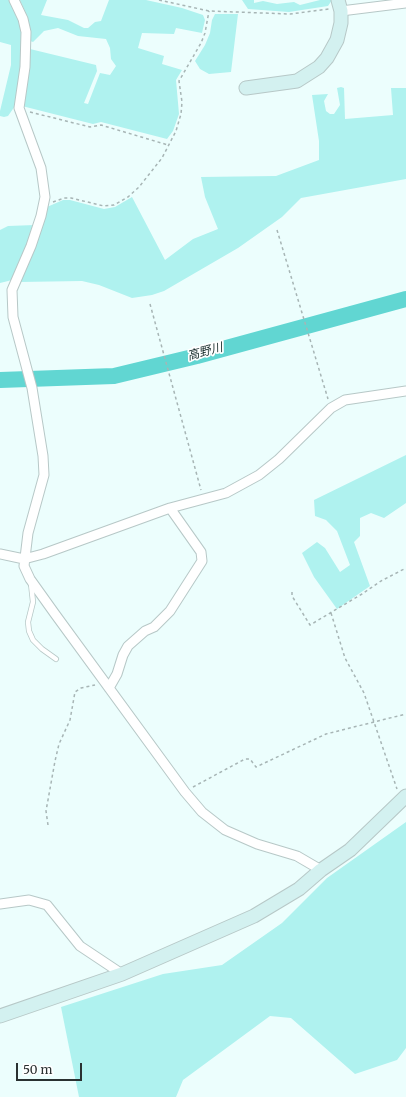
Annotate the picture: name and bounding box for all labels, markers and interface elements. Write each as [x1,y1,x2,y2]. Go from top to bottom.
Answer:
water label: 高野川 [186,340,224,364]
scale bar [18,1055,84,1081]
text: 50 m [23,1062,52,1077]

